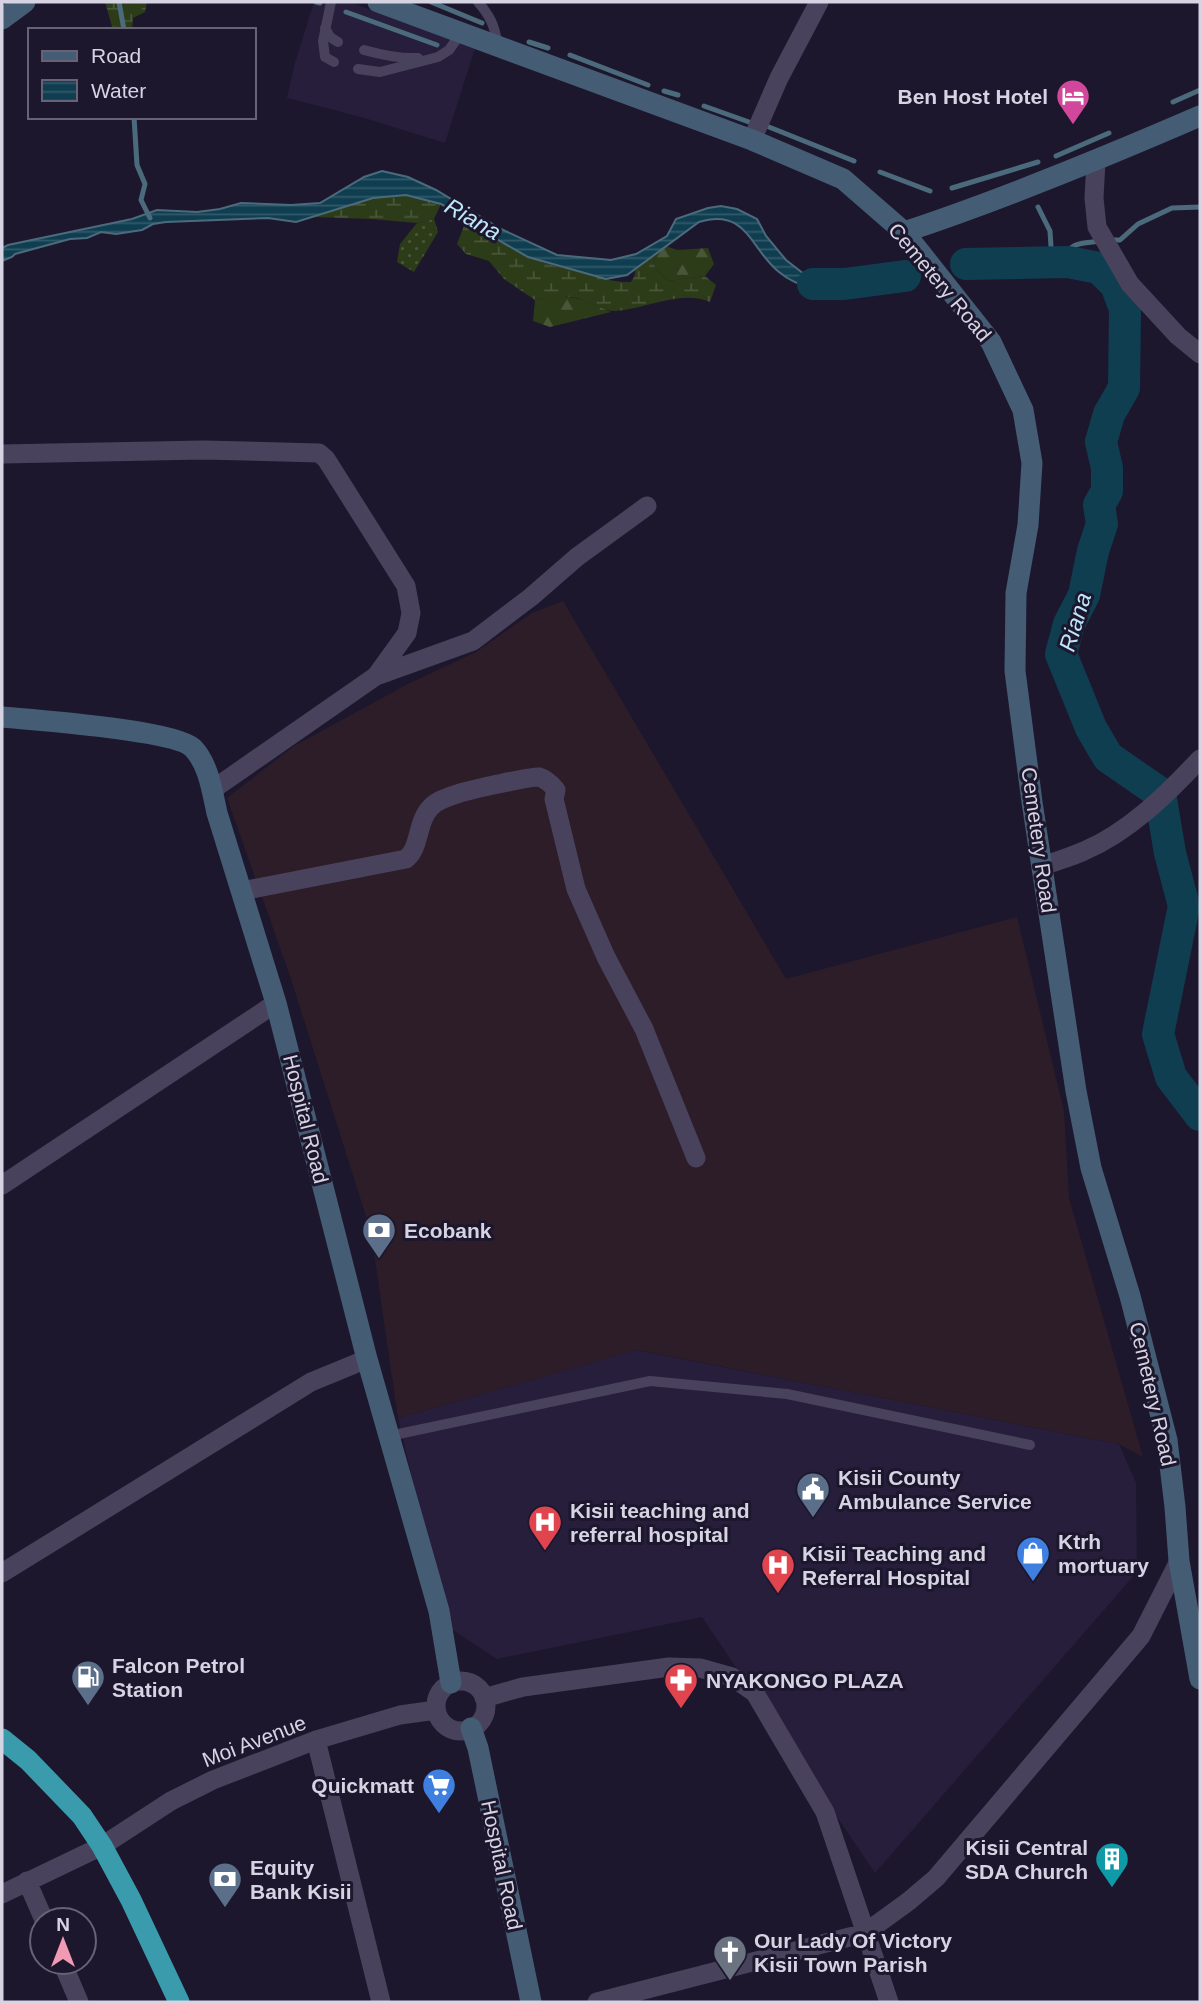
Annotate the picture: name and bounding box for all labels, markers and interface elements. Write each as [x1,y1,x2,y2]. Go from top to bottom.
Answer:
legend [28,28,256,119]
text: Road [91,44,141,67]
hotel icon: Ben Host Hotel [1054,77,1092,126]
text: Water [91,79,146,102]
place label: Ben Host Hotel [897,85,1048,108]
water label: Riana [440,193,506,245]
street label: Cemetery Road [884,218,996,346]
water label: Riana [1054,589,1096,655]
street label: Cemetery Road [1017,766,1061,914]
street label: Hospital Road [279,1052,333,1186]
bank icon: Ecobank [360,1211,398,1260]
place label: Ecobank [404,1219,492,1242]
street label: Cemetery Road [1125,1320,1181,1468]
place label: Kisii County Ambulance Service [838,1466,1032,1513]
public building icon: Kisii County Ambulance Service [794,1470,832,1519]
place label: Kisii teaching and referral hospital [570,1499,750,1546]
hospital icon: Kisii teaching and referral hospital [526,1503,564,1552]
place label: Ktrh mortuary [1058,1530,1149,1577]
shop icon: Ktrh mortuary [1014,1534,1052,1583]
place label: Kisii Teaching and Referral Hospital [802,1542,986,1589]
hospital icon: Kisii Teaching and Referral Hospital [759,1546,797,1595]
place label: Falcon Petrol Station [112,1654,245,1701]
fuel station icon: Falcon Petrol Station [69,1658,107,1707]
pharmacy icon: NYAKONGO PLAZA [662,1661,700,1710]
place label: NYAKONGO PLAZA [706,1669,904,1692]
street label: Moi Avenue [199,1711,309,1771]
supermarket icon: Quickmatt [420,1766,458,1815]
place label: Quickmatt [311,1774,414,1797]
street label: Hospital Road [477,1798,527,1932]
place label: Kisii Central SDA Church [965,1836,1088,1883]
building icon: Kisii Central SDA Church [1093,1840,1131,1889]
place label: Equity Bank Kisii [250,1856,352,1903]
bank icon: Equity Bank Kisii [206,1860,244,1909]
north arrow [28,1906,98,1976]
text: N [56,1914,70,1935]
place label: Our Lady Of Victory Kisii Town Parish [754,1929,952,1976]
church icon: Our Lady Of Victory Kisii Town Parish [711,1933,749,1982]

